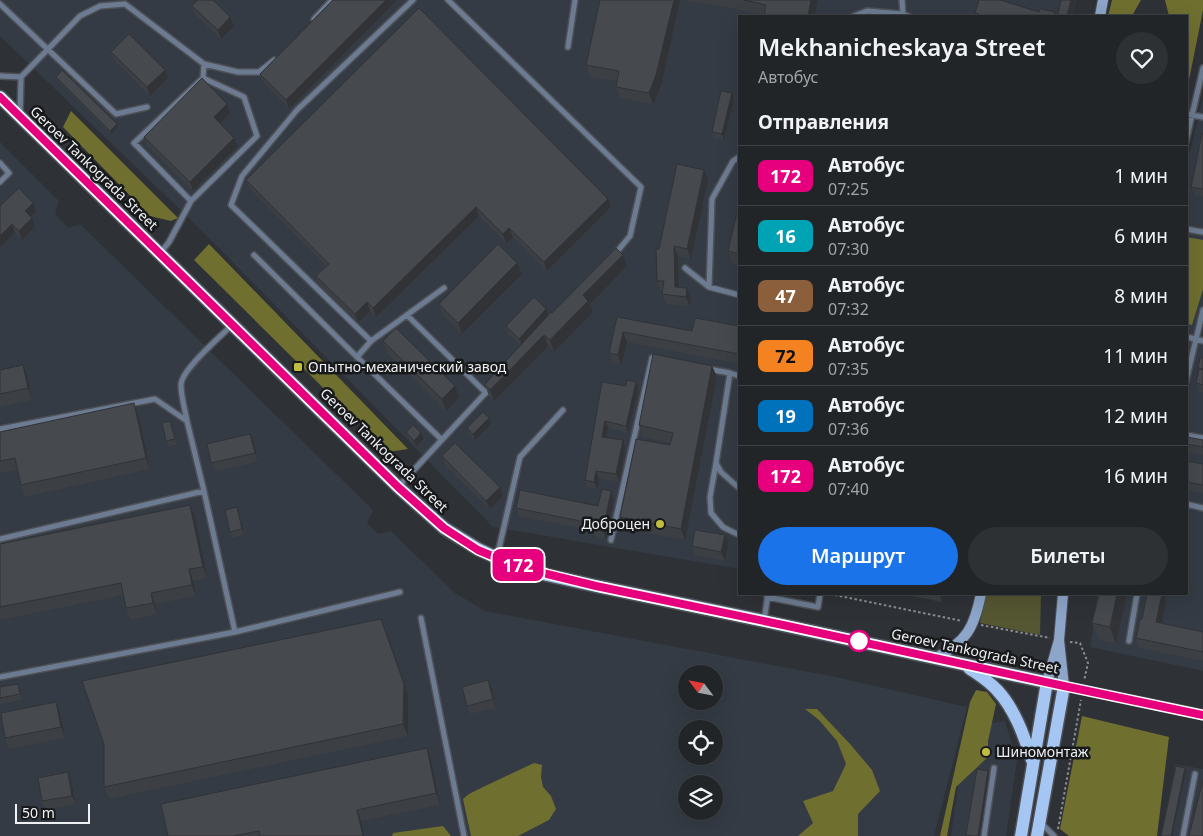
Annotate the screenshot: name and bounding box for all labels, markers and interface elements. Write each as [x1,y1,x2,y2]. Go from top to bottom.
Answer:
text: Mekhanicheskaya Street [758,30,1045,63]
button: heart [1116,32,1168,84]
text: Автобус [758,66,818,88]
street label: Geroev Tankograda Street [26,102,162,234]
text: Отправления [758,109,889,135]
text: Автобус [828,152,905,178]
text: 1 мин [1114,163,1168,189]
text: 172 [770,164,801,188]
text: 07:25 [828,178,869,200]
text: Автобус [828,212,905,238]
text: 6 мин [1114,223,1168,249]
text: 16 [775,224,796,248]
text: 07:30 [828,238,869,260]
text: Автобус [828,272,905,298]
text: 8 мин [1114,283,1168,309]
text: 47 [775,284,796,308]
text: 07:32 [828,298,869,320]
text: Автобус [828,332,905,358]
text: 11 мин [1103,343,1168,369]
text: 72 [775,344,796,368]
place label: Опытно-механический завод [308,357,507,376]
text: 07:35 [828,358,869,380]
marker: Опытно-механический завод [292,361,304,373]
street label: Geroev Tankograda Street [316,384,452,516]
text: Автобус [828,392,905,418]
text: 12 мин [1103,403,1168,429]
text: 19 [775,404,796,428]
text: 07:36 [828,418,869,440]
text: Автобус [828,452,905,478]
text: 16 мин [1103,463,1168,489]
text: 172 [770,464,801,488]
text: 07:40 [828,478,869,500]
place label: Доброцен [581,514,650,533]
marker: Доброцен [654,518,666,530]
button: Маршрут [758,527,958,585]
button: Билеты [968,527,1168,585]
line badge: 172 [489,549,547,581]
text: 172 [503,553,533,577]
street label: Geroev Tankograda Street [890,623,1061,678]
unlabelled marker [848,630,870,652]
north arrow [678,665,722,710]
map controls [678,665,723,820]
button: locate [678,720,723,765]
place label: Шиномонтаж [996,742,1089,761]
marker: Шиномонтаж [980,746,992,758]
button: layers [678,775,723,820]
scale bar [15,801,90,824]
text: 50 m [22,803,55,822]

